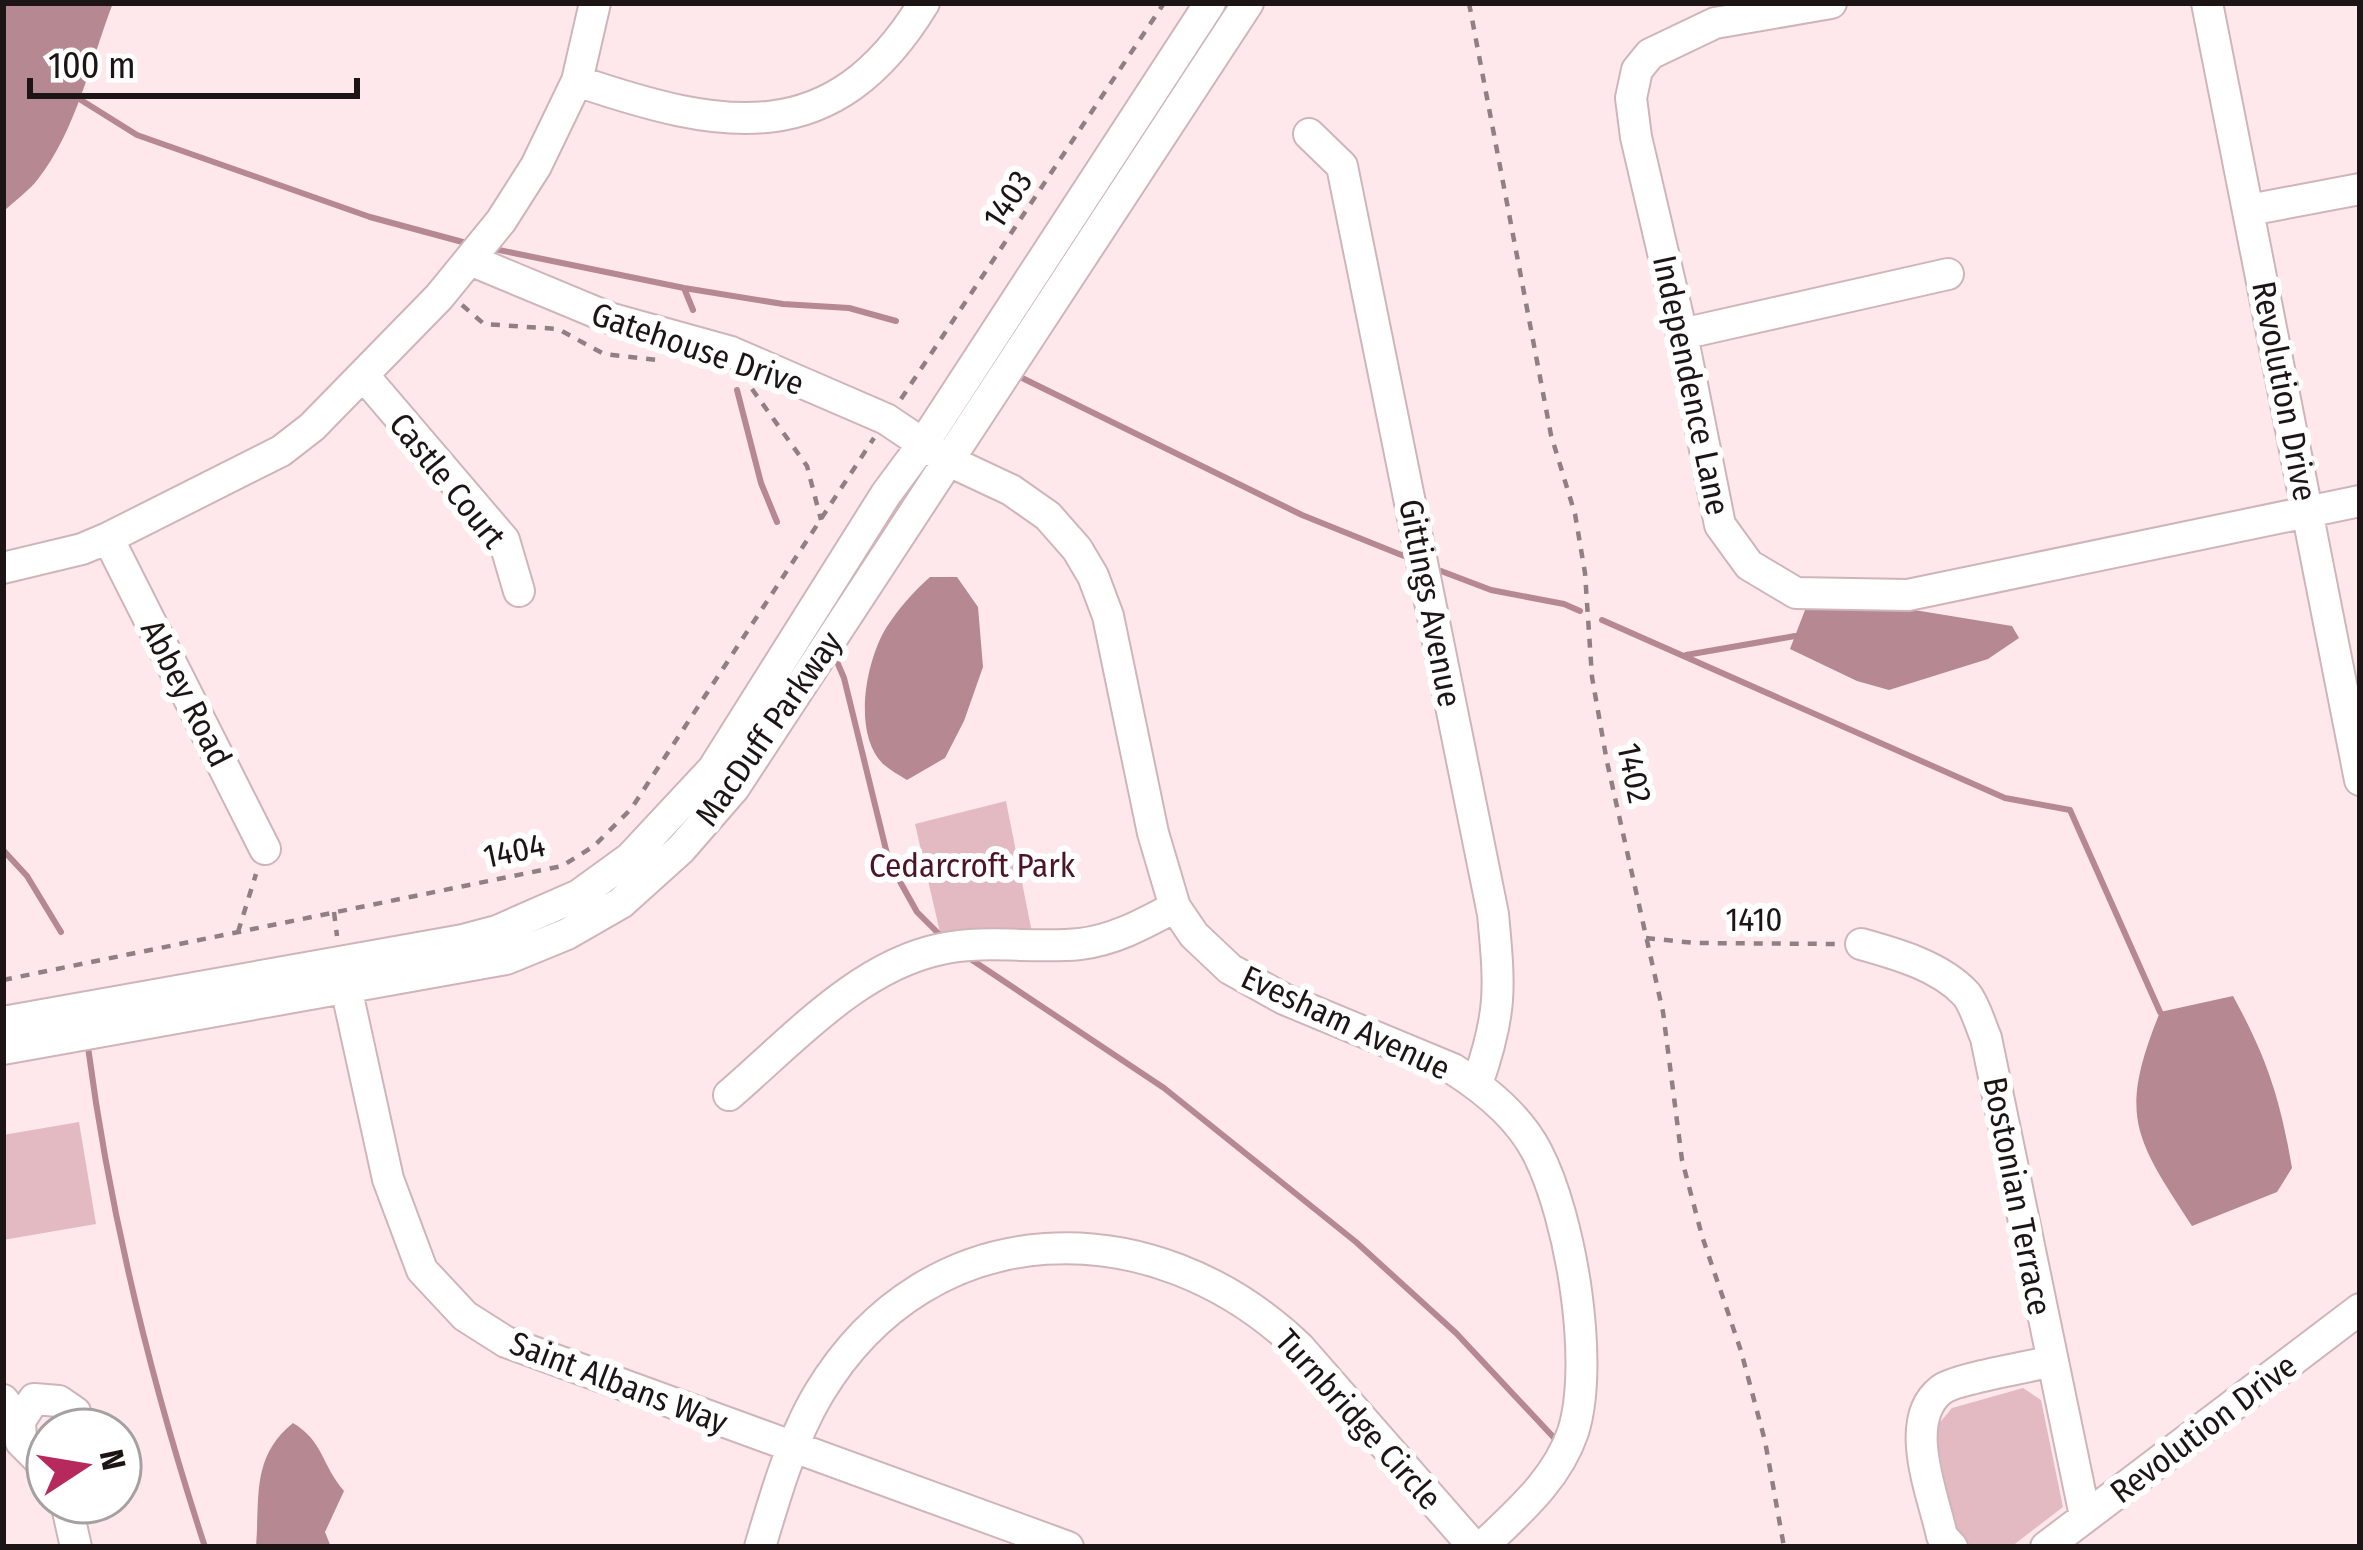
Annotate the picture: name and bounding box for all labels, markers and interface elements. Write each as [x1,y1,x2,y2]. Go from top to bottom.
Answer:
scale bar [30,24,357,98]
text: 100 m [48,44,136,88]
street label: 1403 [975,163,1041,236]
street label: Independence Lane [1644,252,1738,519]
street label: Revolution Drive [2243,278,2325,504]
street label: Gatehouse Drive [586,294,809,404]
street label: Castle Court [381,405,514,557]
street label: Gittings Avenue [1390,496,1470,710]
street label: Abbey Road [132,613,240,774]
street label: MacDuff Parkway [687,623,851,834]
street label: 1402 [1608,740,1660,807]
street label: 1404 [480,825,549,877]
park label: Cedarcroft Park [869,846,1076,886]
street label: 1410 [1725,900,1783,940]
street label: Evesham Avenue [1235,957,1456,1089]
street label: Bostonian Terrace [1974,1074,2060,1319]
street label: Turnbridge Circle [1267,1321,1450,1518]
street label: Saint Albans Way [504,1323,733,1443]
street label: Revolution Drive [2103,1346,2305,1512]
north arrow [24,1406,144,1526]
text: N [91,1446,134,1474]

